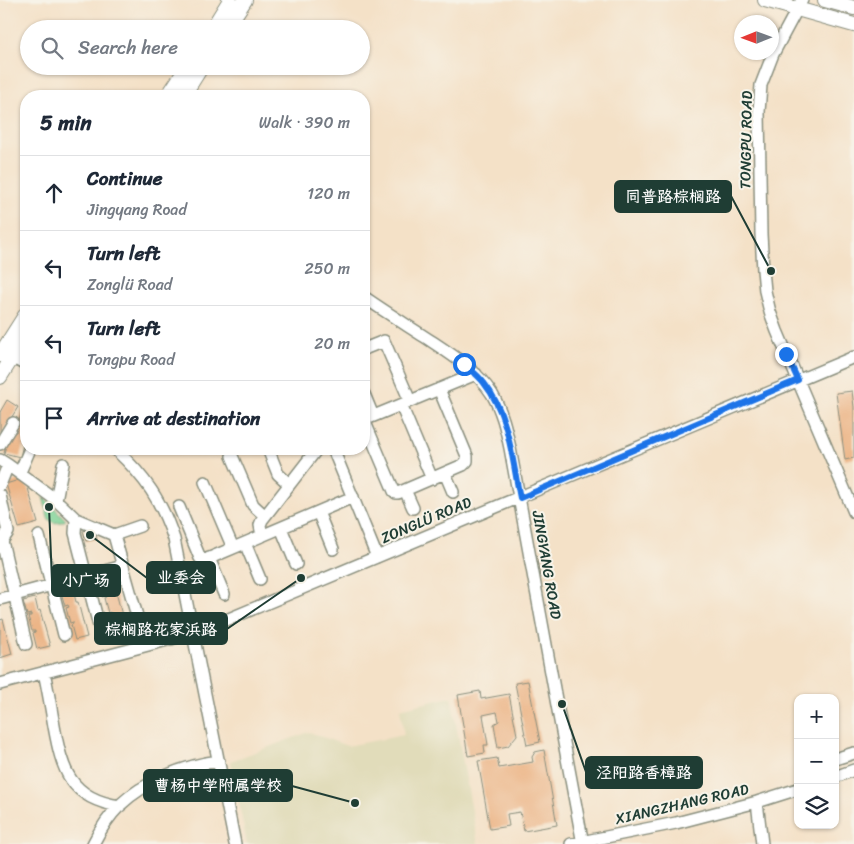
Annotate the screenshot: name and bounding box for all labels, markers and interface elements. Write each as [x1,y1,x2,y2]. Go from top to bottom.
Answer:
north arrow [734,15,779,60]
search box [20,20,370,75]
text: Search here [78,31,178,64]
icon: search [38,34,66,62]
street label: TONGPU ROAD [732,91,760,189]
text: 5 min [40,104,92,142]
text: Walk · 390 m [259,108,350,137]
text: Continue [87,162,163,195]
icon: ahead [40,179,68,207]
text: 120 m [307,179,350,208]
callout: 同普路棕榈路 [615,181,731,212]
text: 同普路棕榈路 [625,182,721,211]
text: Jingyang Road [87,195,187,224]
text: Turn left [87,237,160,270]
icon: left [40,254,68,282]
text: 250 m [304,254,350,283]
text: Zonglü Road [87,270,172,299]
text: Turn left [87,312,160,345]
icon: left [40,329,68,357]
text: 20 m [314,329,350,358]
route end [775,343,798,366]
text: Tongpu Road [87,345,175,374]
route start [453,353,476,376]
text: Arrive at destination [87,402,260,435]
icon: arrive [40,404,68,432]
street label: ZONGLÜ ROAD [376,489,476,551]
street label: JINGYANG ROAD [524,508,569,621]
callout: 业委会 [147,562,215,593]
text: 业委会 [157,563,205,592]
callout: 小广场 [52,565,120,596]
text: 小广场 [62,566,110,595]
callout: 棕榈路花家浜路 [95,613,227,644]
text: 棕榈路花家浜路 [105,615,217,644]
map controls [794,694,839,829]
button: + [794,694,839,739]
button: − [794,739,839,784]
callout: 泾阳路香樟路 [586,757,702,788]
text: 泾阳路香樟路 [596,758,692,787]
callout: 曹杨中学附属学校 [144,770,292,801]
text: 曹杨中学附属学校 [154,771,282,800]
street label: XIANGZHANG ROAD [612,776,751,832]
button: layers [794,784,839,829]

